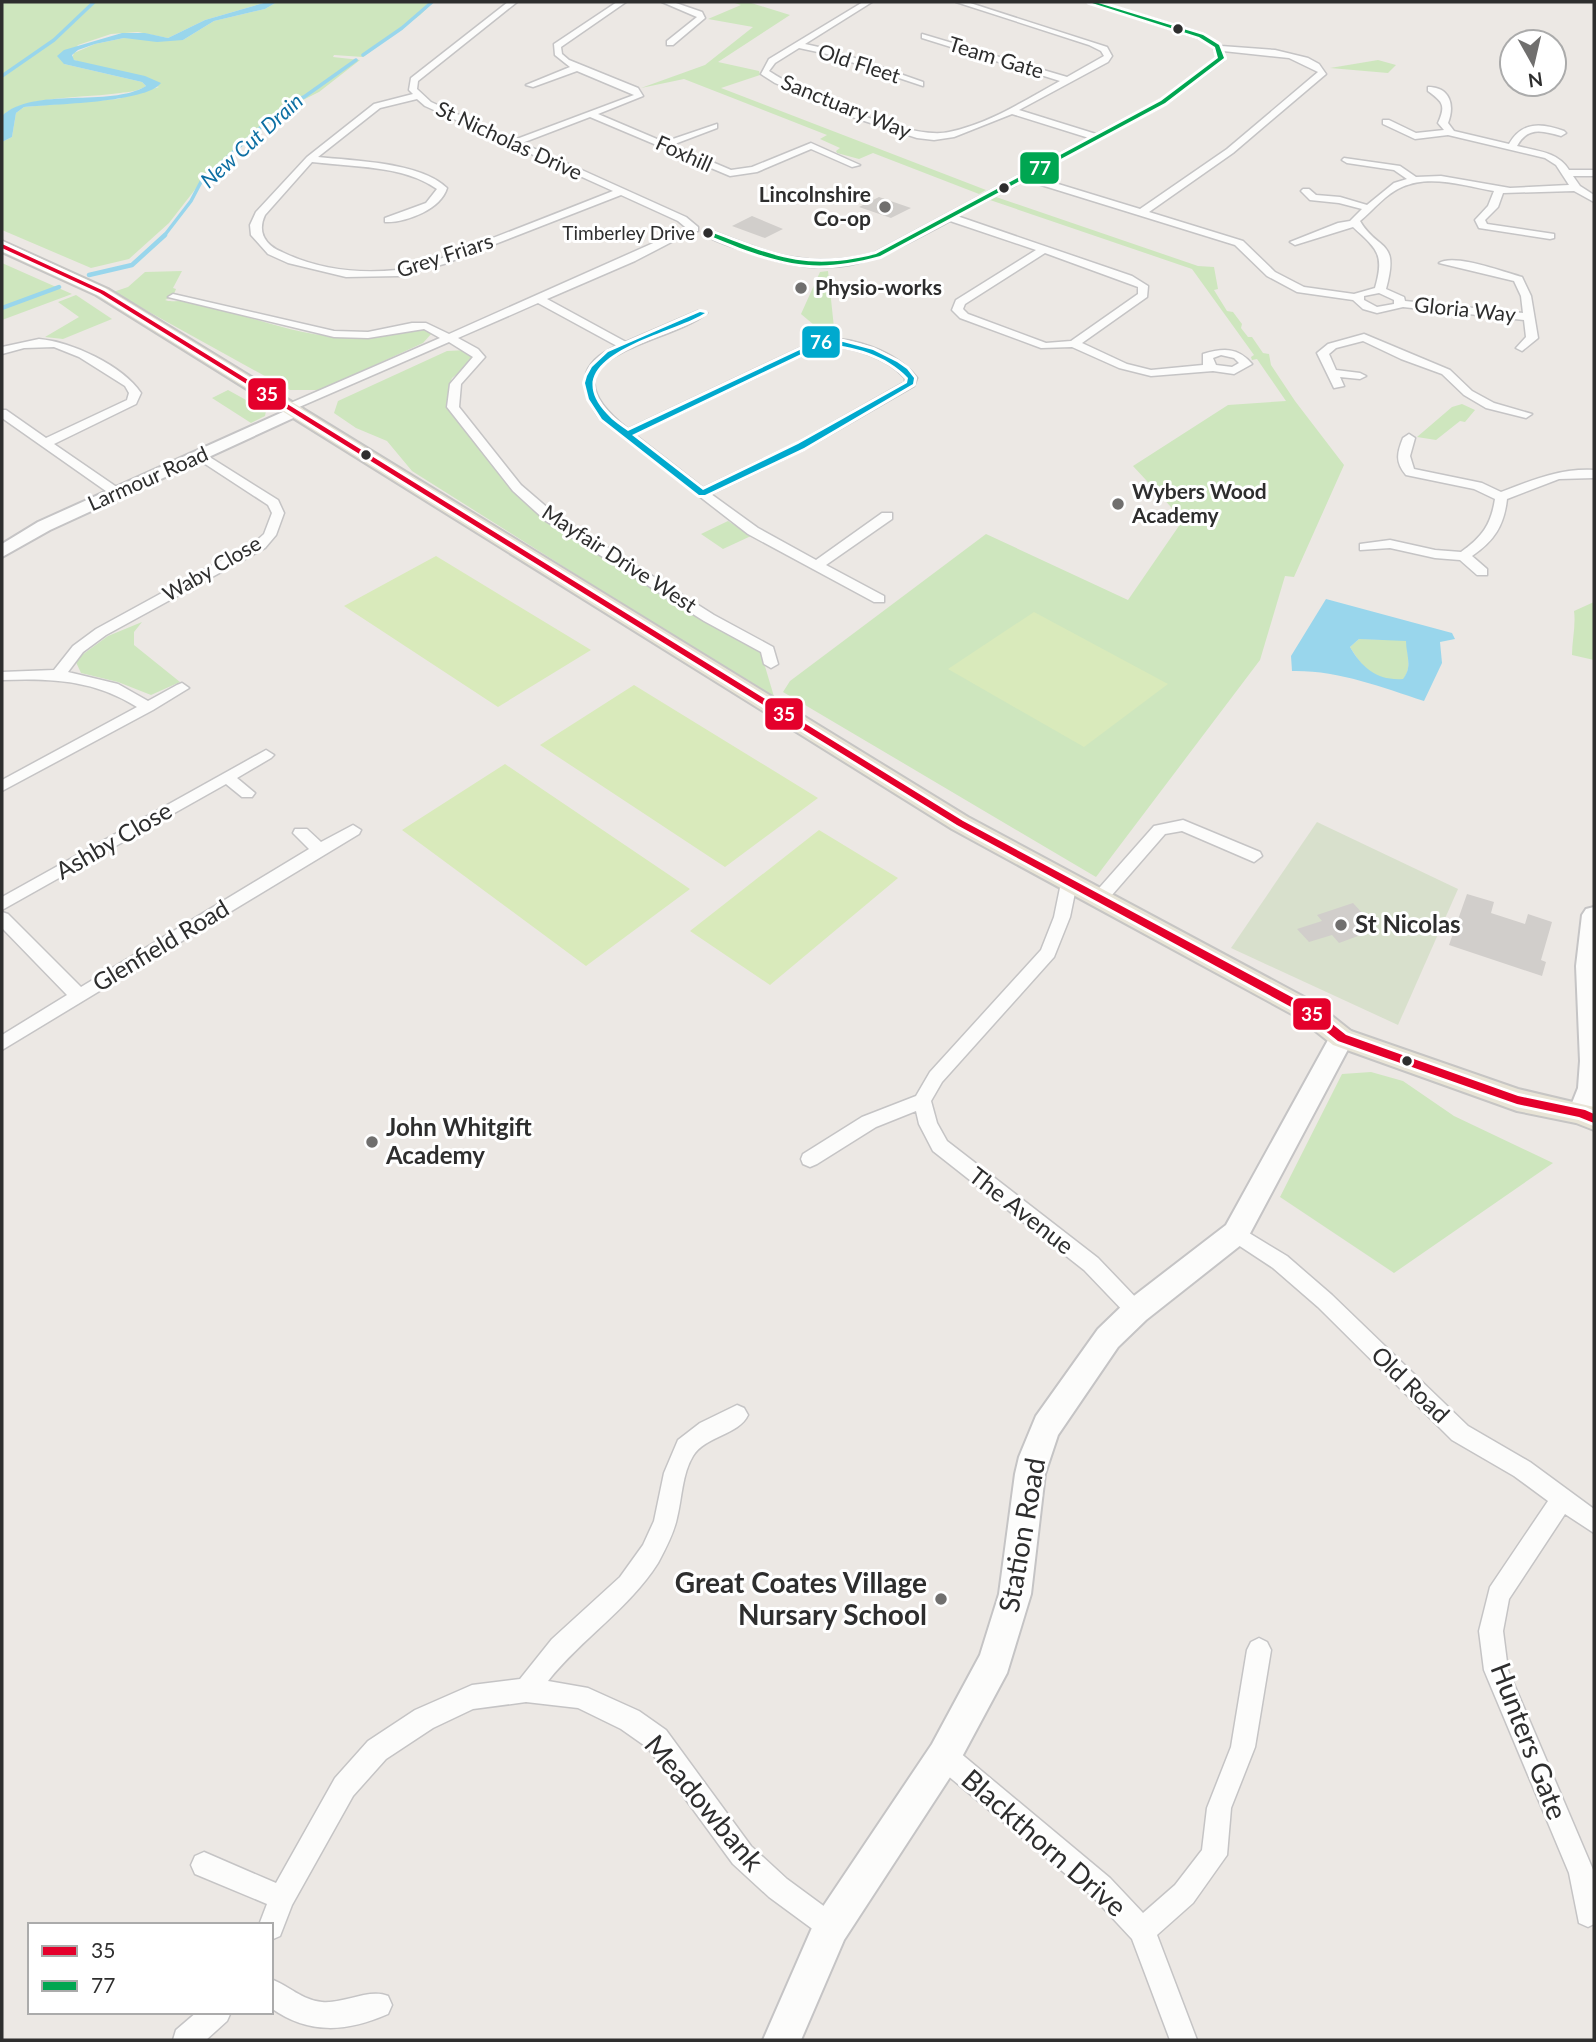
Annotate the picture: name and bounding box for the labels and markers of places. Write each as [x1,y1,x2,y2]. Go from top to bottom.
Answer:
unlabelled marker [1171,22,1185,36]
place label: Lincolnshire Co-op [759,181,871,230]
unlabelled marker [997,181,1011,195]
marker: Lincolnshire Co-op [877,199,893,215]
place label: Timberley Drive [562,221,695,244]
marker: Timberley Drive [701,226,715,240]
place label: Physio-works [815,274,942,299]
marker: Physio-works [793,280,809,296]
unlabelled marker [359,448,373,462]
place label: Wybers Wood Academy [1131,478,1267,527]
marker: Wybers Wood Academy [1110,496,1126,512]
place label: St Nicolas [1355,909,1461,938]
marker: St Nicolas [1333,917,1349,933]
unlabelled marker [1400,1054,1414,1068]
place label: John Whitgift Academy [385,1112,532,1169]
marker: John Whitgift Academy [364,1134,380,1150]
place label: Great Coates Village Nursary School [675,1565,927,1631]
marker: Great Coates Village Nursary School [933,1591,949,1607]

